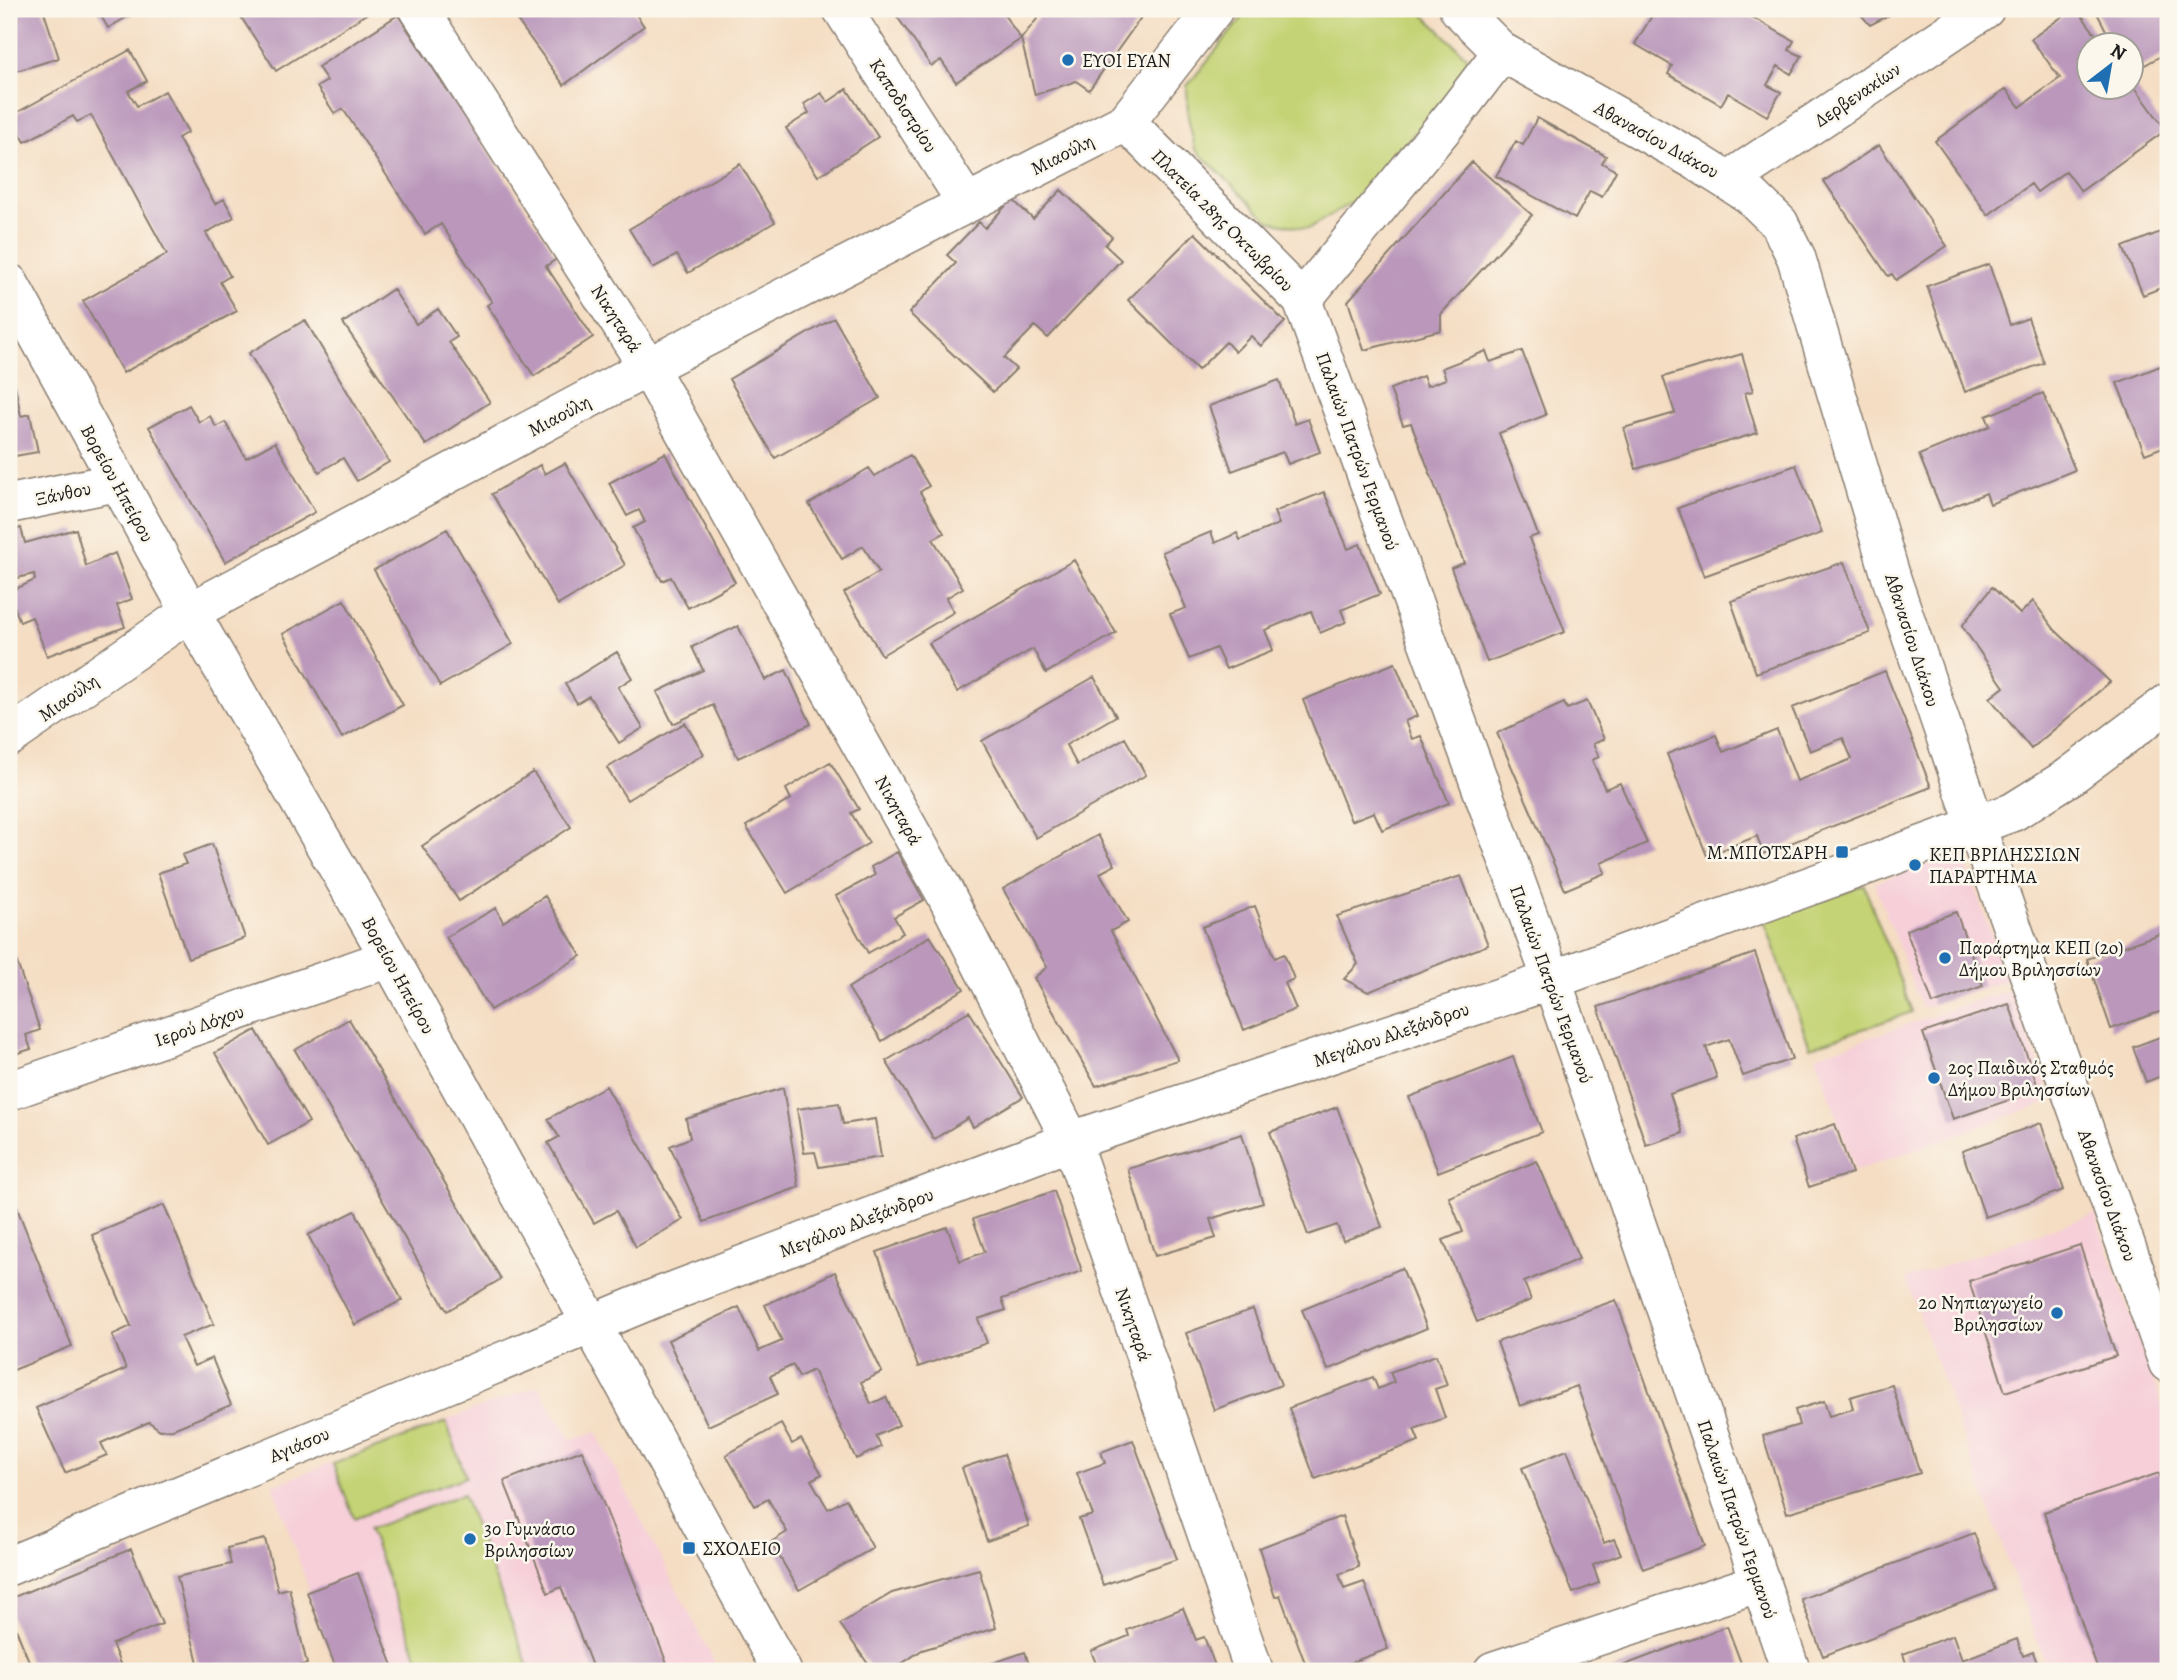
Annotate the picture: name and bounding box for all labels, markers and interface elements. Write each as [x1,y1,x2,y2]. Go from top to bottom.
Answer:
north arrow [2076,32,2146,102]
text: N [2106,38,2131,67]
place label: ΕΥΟΙ ΕΥΑΝ [1082,48,1171,74]
marker: ΕΥΟΙ ΕΥΑΝ [1060,52,1076,68]
street label: Καποδιστρίου [863,53,943,158]
street label: Δερβενακίων [1809,56,1906,133]
street label: Αθανασίου Διάκου [1589,94,1723,185]
street label: Μιαούλη [1026,128,1098,182]
street label: Πλατεία 28ης Οκτωβρίου [1145,144,1299,298]
street label: Νικηταρά [584,279,648,358]
street label: Παλαιών Πατρών Γερμανού [1309,349,1405,554]
street label: Μιαούλη [524,389,595,443]
street label: Βορείου Ηπείρου [74,420,160,547]
street label: Ξάνθου [33,475,93,513]
street label: Αθανασίου Διάκου [1878,569,1946,710]
street label: Μιαούλη [33,668,104,728]
street label: Νικηταρά [868,771,928,850]
place label: Μ.ΜΠΟΤΣΑΡΗ [1707,840,1828,866]
place label: ΚΕΠ ΒΡΙΛΗΣΣΙΩΝ ΠΑΡΑΡΤΗΜΑ [1929,842,2081,890]
marker: Μ.ΜΠΟΤΣΑΡΗ [1834,844,1850,860]
marker: ΚΕΠ ΒΡΙΛΗΣΣΙΩΝ ΠΑΡΑΡΤΗΜΑ [1907,857,1923,873]
street label: Παλαιών Πατρών Γερμανού [1503,882,1599,1087]
street label: Βορείου Ηπείρου [355,912,441,1039]
place label: Παράρτημα ΚΕΠ (2o) Δήμου Βριλησσίων [1959,935,2123,983]
marker: Παράρτημα ΚΕΠ (2o) Δήμου Βριλησσίων [1937,950,1953,966]
street label: Μεγάλου Αλεξάνδρου [1310,996,1473,1074]
street label: Ιερού Λόχου [151,999,248,1053]
place label: 2ος Παιδικός Σταθμός Δήμου Βριλησσίων [1948,1055,2114,1103]
marker: 2ος Παιδικός Σταθμός Δήμου Βριλησσίων [1926,1070,1942,1086]
street label: Αθανασίου Διάκου [2071,1125,2143,1265]
street label: Μεγάλου Αλεξάνδρου [775,1182,937,1264]
street label: Νικηταρά [1108,1284,1158,1365]
place label: 2ο Νηπιαγωγείο Βριλησσίων [1919,1290,2043,1338]
marker: 2ο Νηπιαγωγείο Βριλησσίων [2049,1305,2065,1321]
street label: Παλαιών Πατρών Γερμανού [1691,1416,1783,1622]
street label: Αγιάσου [264,1421,334,1470]
place label: 3ο Γυμνάσιο Βριλησσίων [484,1516,575,1564]
marker: 3ο Γυμνάσιο Βριλησσίων [462,1531,478,1547]
place label: ΣΧΟΛΕΙΟ [703,1536,781,1562]
marker: ΣΧΟΛΕΙΟ [681,1540,697,1556]

